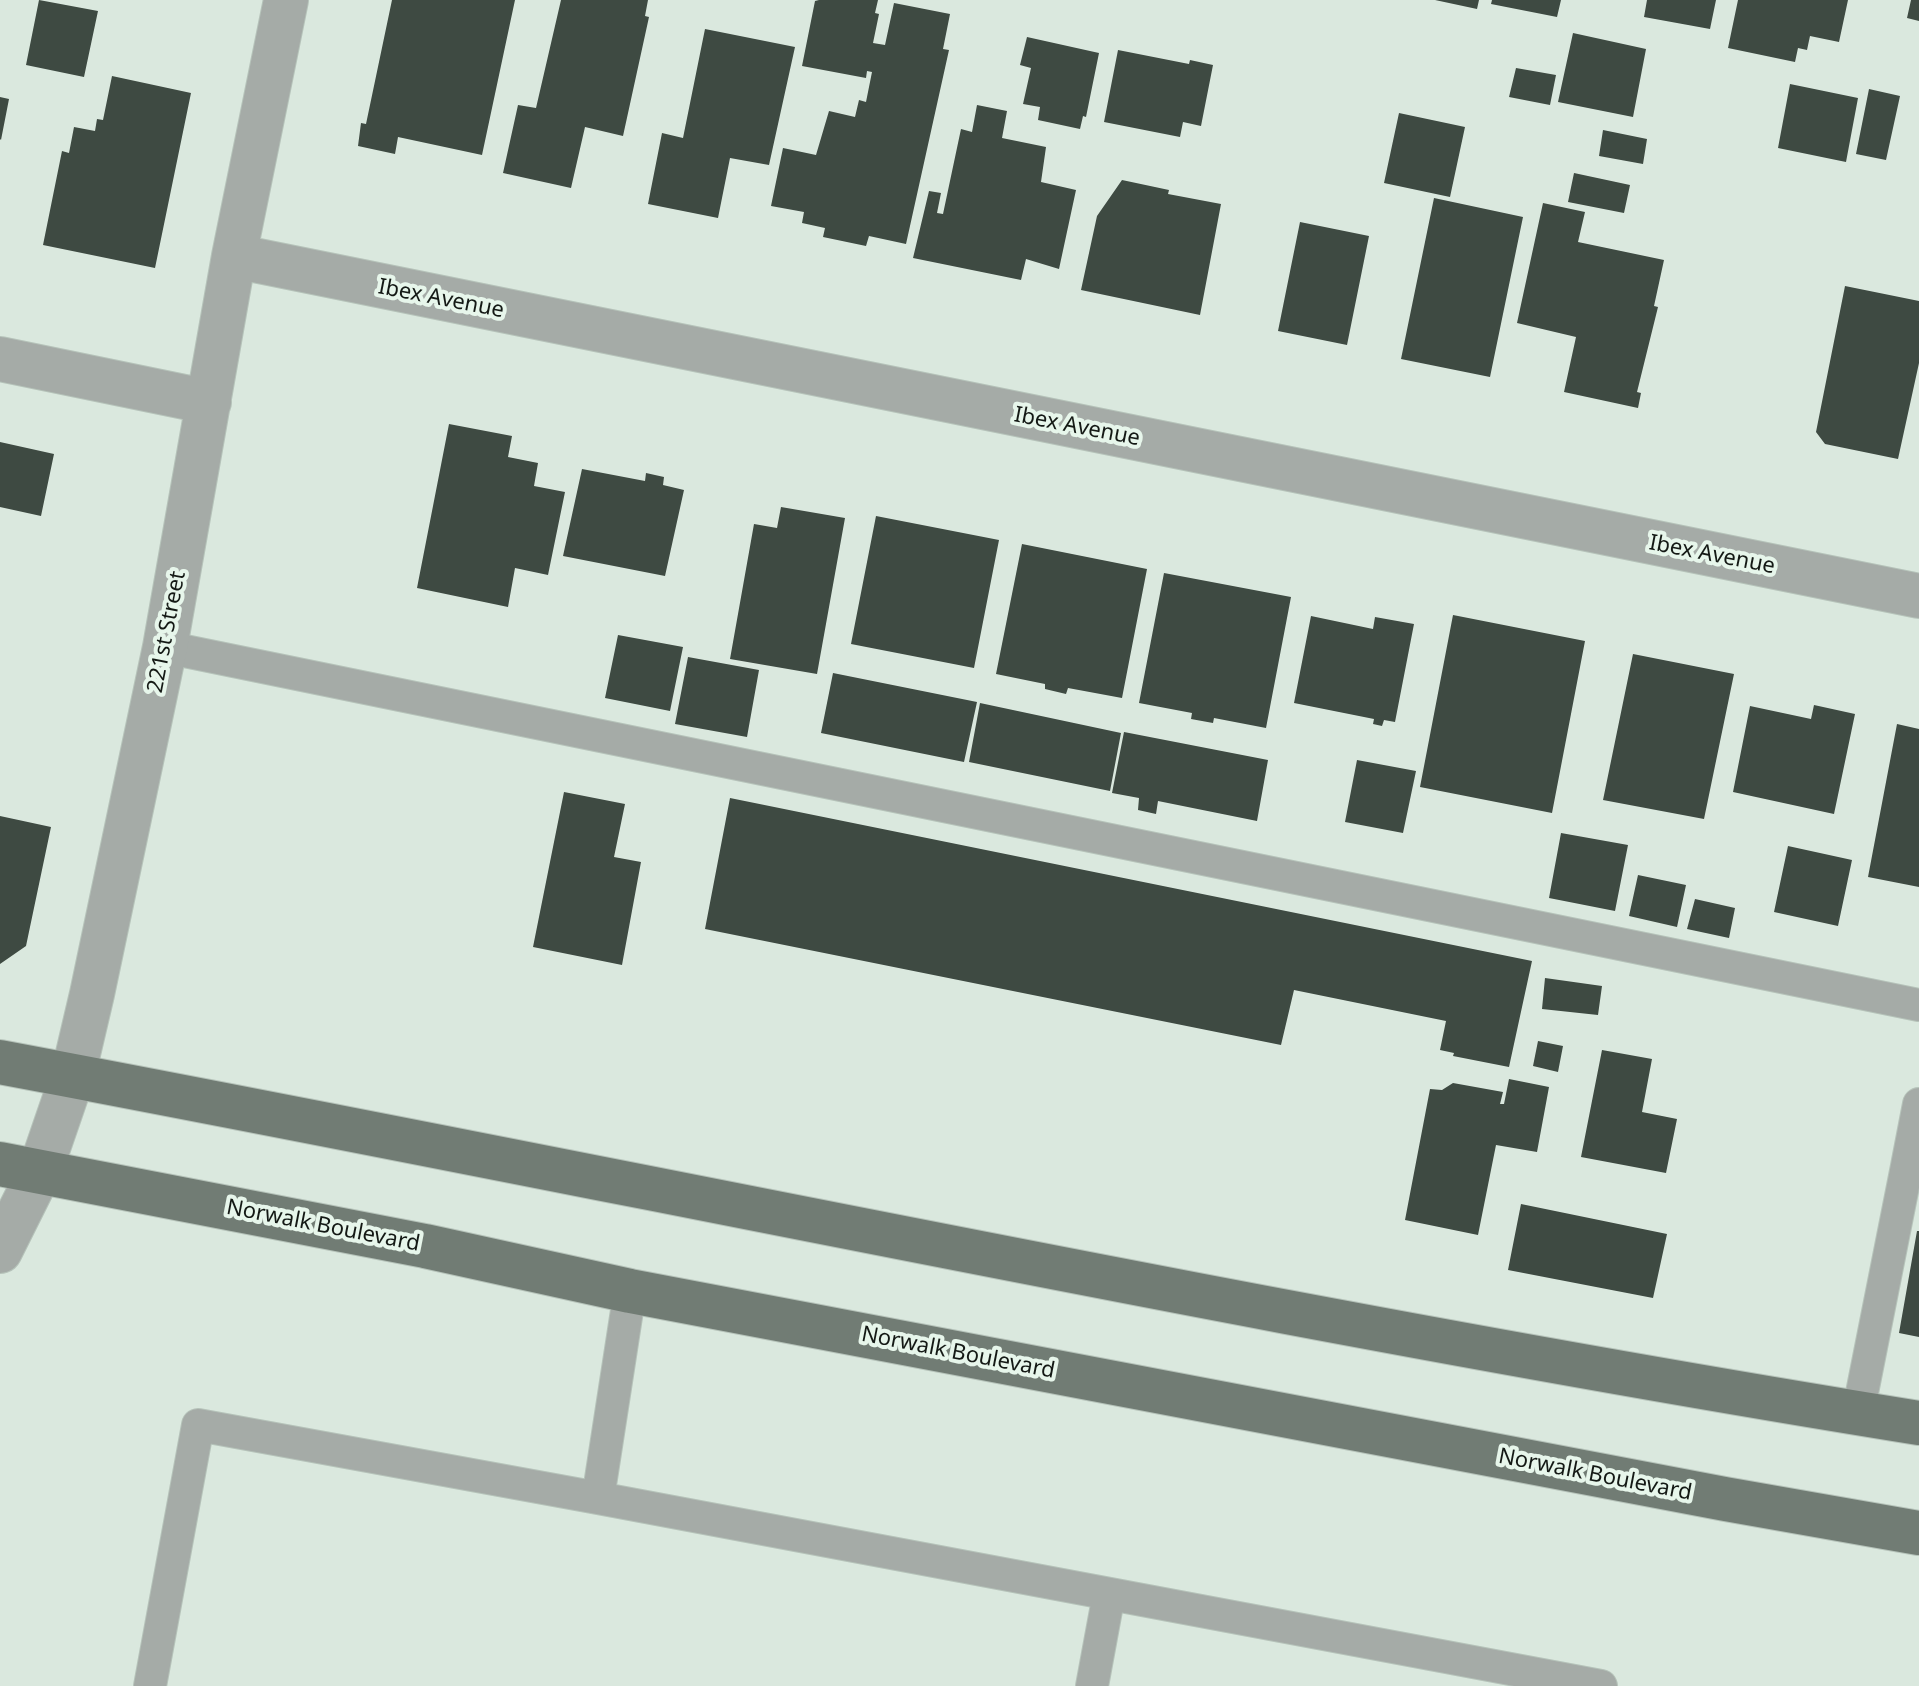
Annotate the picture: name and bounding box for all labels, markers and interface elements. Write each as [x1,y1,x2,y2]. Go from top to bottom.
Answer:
street label: Ibex Avenue [376,274,506,324]
street label: Ibex Avenue [1012,402,1142,452]
street label: Ibex Avenue [1647,530,1777,580]
street label: 221st Street [142,569,192,695]
street label: Norwalk Boulevard [224,1194,422,1258]
street label: Norwalk Boulevard [859,1321,1057,1385]
street label: Norwalk Boulevard [1496,1443,1694,1507]

